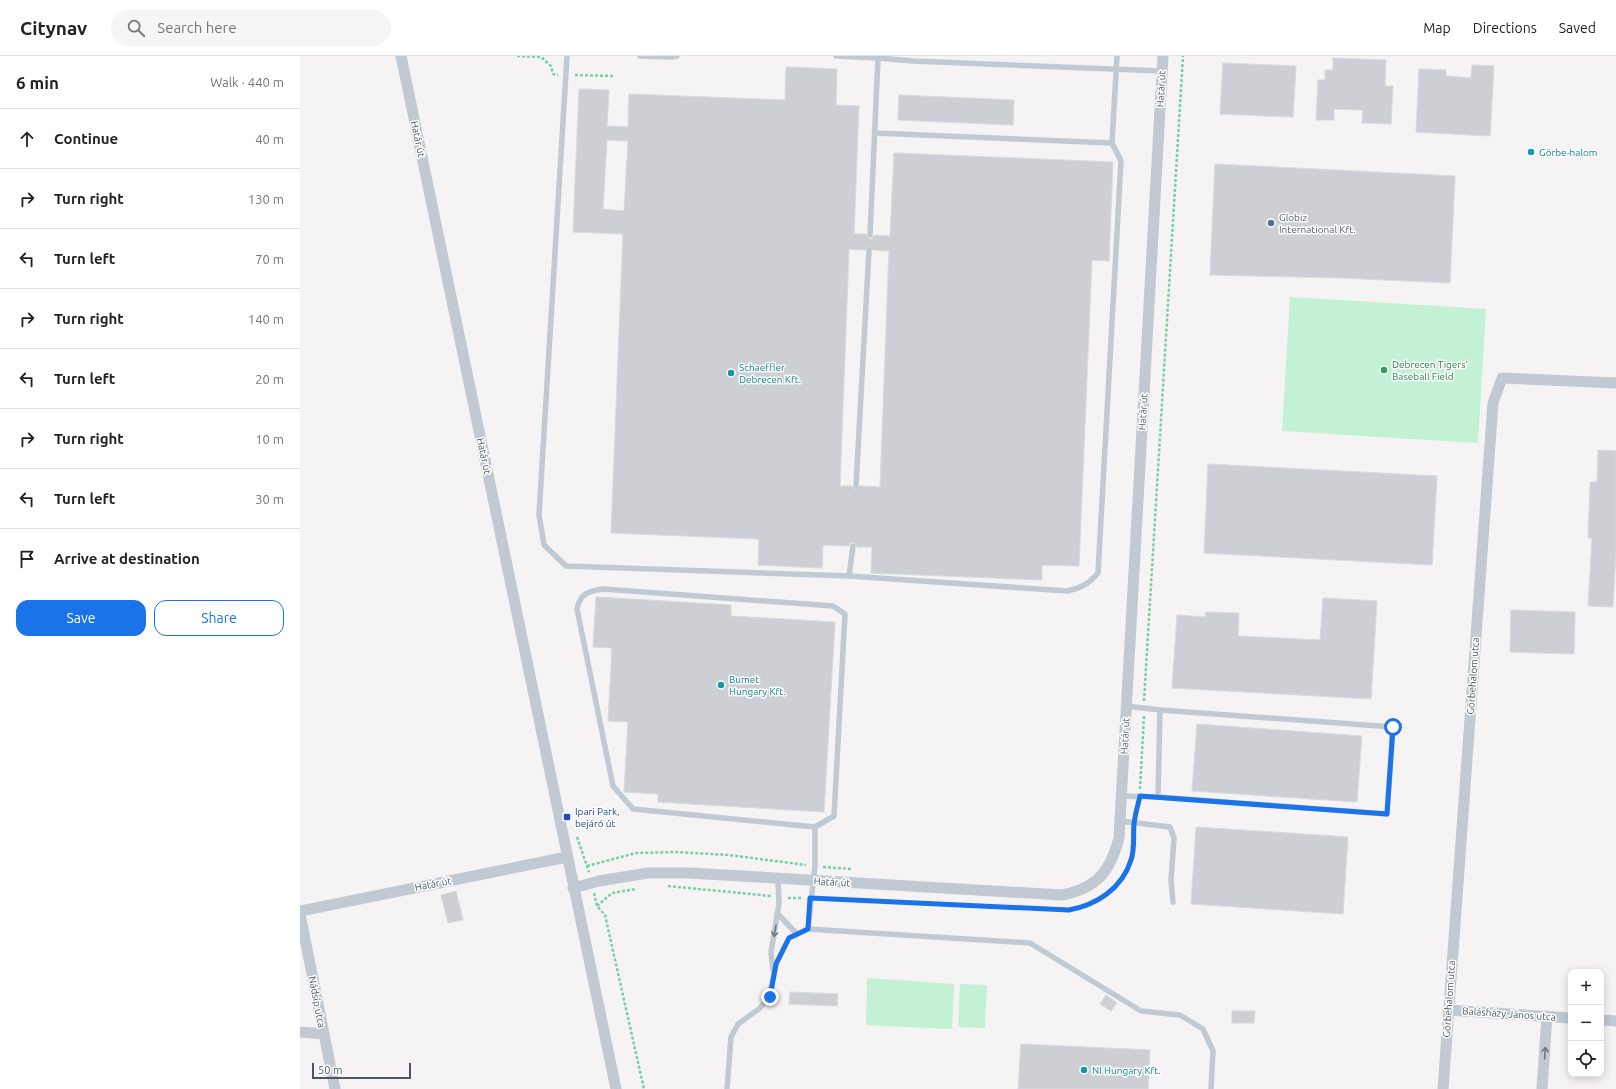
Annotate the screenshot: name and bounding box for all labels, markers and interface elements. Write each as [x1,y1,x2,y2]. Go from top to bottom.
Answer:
search box [111,10,391,46]
text: Citynav [20,17,87,39]
icon: search [125,17,147,39]
text: Search here [157,19,237,36]
text: Map [1423,20,1451,36]
text: Directions [1473,20,1537,36]
text: Saved [1559,20,1596,36]
street label: Határ út [1155,70,1167,108]
text: 6 min [16,73,59,92]
text: Walk · 440 m [210,75,284,89]
street label: Határ út [409,120,427,158]
icon: ahead [16,128,38,150]
text: Continue [54,130,118,147]
text: 40 m [255,132,284,146]
marker: Görbe-halom [1526,147,1536,157]
place label: Görbe-halom [1539,147,1597,158]
icon: right [16,188,38,210]
text: Turn right [54,190,124,207]
text: 130 m [248,192,284,206]
place label: Globiz International Kft. [1279,212,1356,235]
marker: Globiz International Kft. [1266,218,1276,228]
icon: left [16,248,38,270]
text: Turn left [54,250,115,267]
text: 70 m [255,252,284,266]
icon: right [16,308,38,330]
text: Turn right [54,310,124,327]
text: 140 m [248,312,284,326]
place label: Debrecen Tigers' Baseball Field [1392,359,1468,382]
place label: Schaeffler Debrecen Kft. [739,362,801,385]
marker: Debrecen Tigers' Baseball Field [1379,365,1389,375]
icon: left [16,368,38,390]
marker: Schaeffler Debrecen Kft. [726,368,736,378]
text: Turn left [54,370,115,387]
text: 20 m [255,372,284,386]
street label: Határ út [1137,393,1149,431]
icon: right [16,428,38,450]
text: Turn right [54,430,124,447]
text: 10 m [255,432,284,446]
street label: Határ út [475,437,493,475]
icon: left [16,488,38,510]
text: Turn left [54,490,115,507]
text: 30 m [255,492,284,506]
icon: arrive [16,548,38,570]
text: Arrive at destination [54,550,200,567]
button: Save [16,600,146,636]
button: Share [154,600,284,636]
street label: Görbehalom utca [1465,637,1481,715]
place label: Bumet Hungary Kft. [729,674,786,697]
marker: Bumet Hungary Kft. [716,680,726,690]
street label: Határ út [1119,717,1131,755]
route start [1384,718,1402,736]
place label: Ipari Park, bejáró út [575,806,619,829]
marker: Ipari Park, bejáró út [562,812,572,822]
street label: Határ út [414,875,452,893]
street label: Határ út [813,876,851,888]
one-way arrow [770,924,778,937]
street label: Görbehalom utca [1441,960,1457,1038]
map controls [1568,969,1604,1077]
button: + [1568,969,1604,1005]
street label: Nádsíp utca [307,975,327,1029]
route end [761,988,779,1006]
street label: Balásházy János utca [1462,1005,1556,1023]
button: − [1568,1005,1604,1041]
button: locate [1568,1041,1604,1077]
one-way arrow [1541,1047,1548,1060]
scale bar [312,1061,411,1080]
text: 50 m [318,1064,342,1076]
marker: NI Hungary Kft. [1079,1065,1089,1075]
place label: NI Hungary Kft. [1092,1065,1161,1076]

